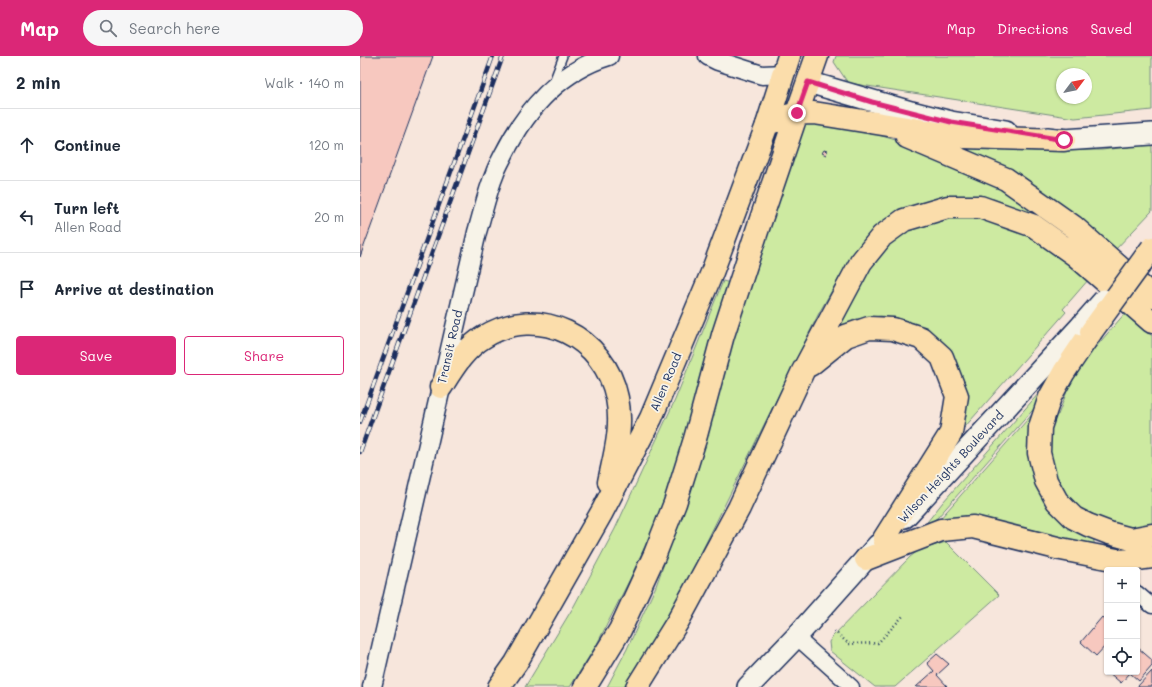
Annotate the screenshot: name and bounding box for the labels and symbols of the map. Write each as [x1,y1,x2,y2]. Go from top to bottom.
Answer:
north arrow [1056,68,1092,104]
route end [788,104,806,122]
route start [1055,131,1073,149]
street label: Transit Road [433,308,465,385]
street label: Allen Road [646,350,685,413]
street label: Wilson Heights Boulevard [894,406,1007,526]

